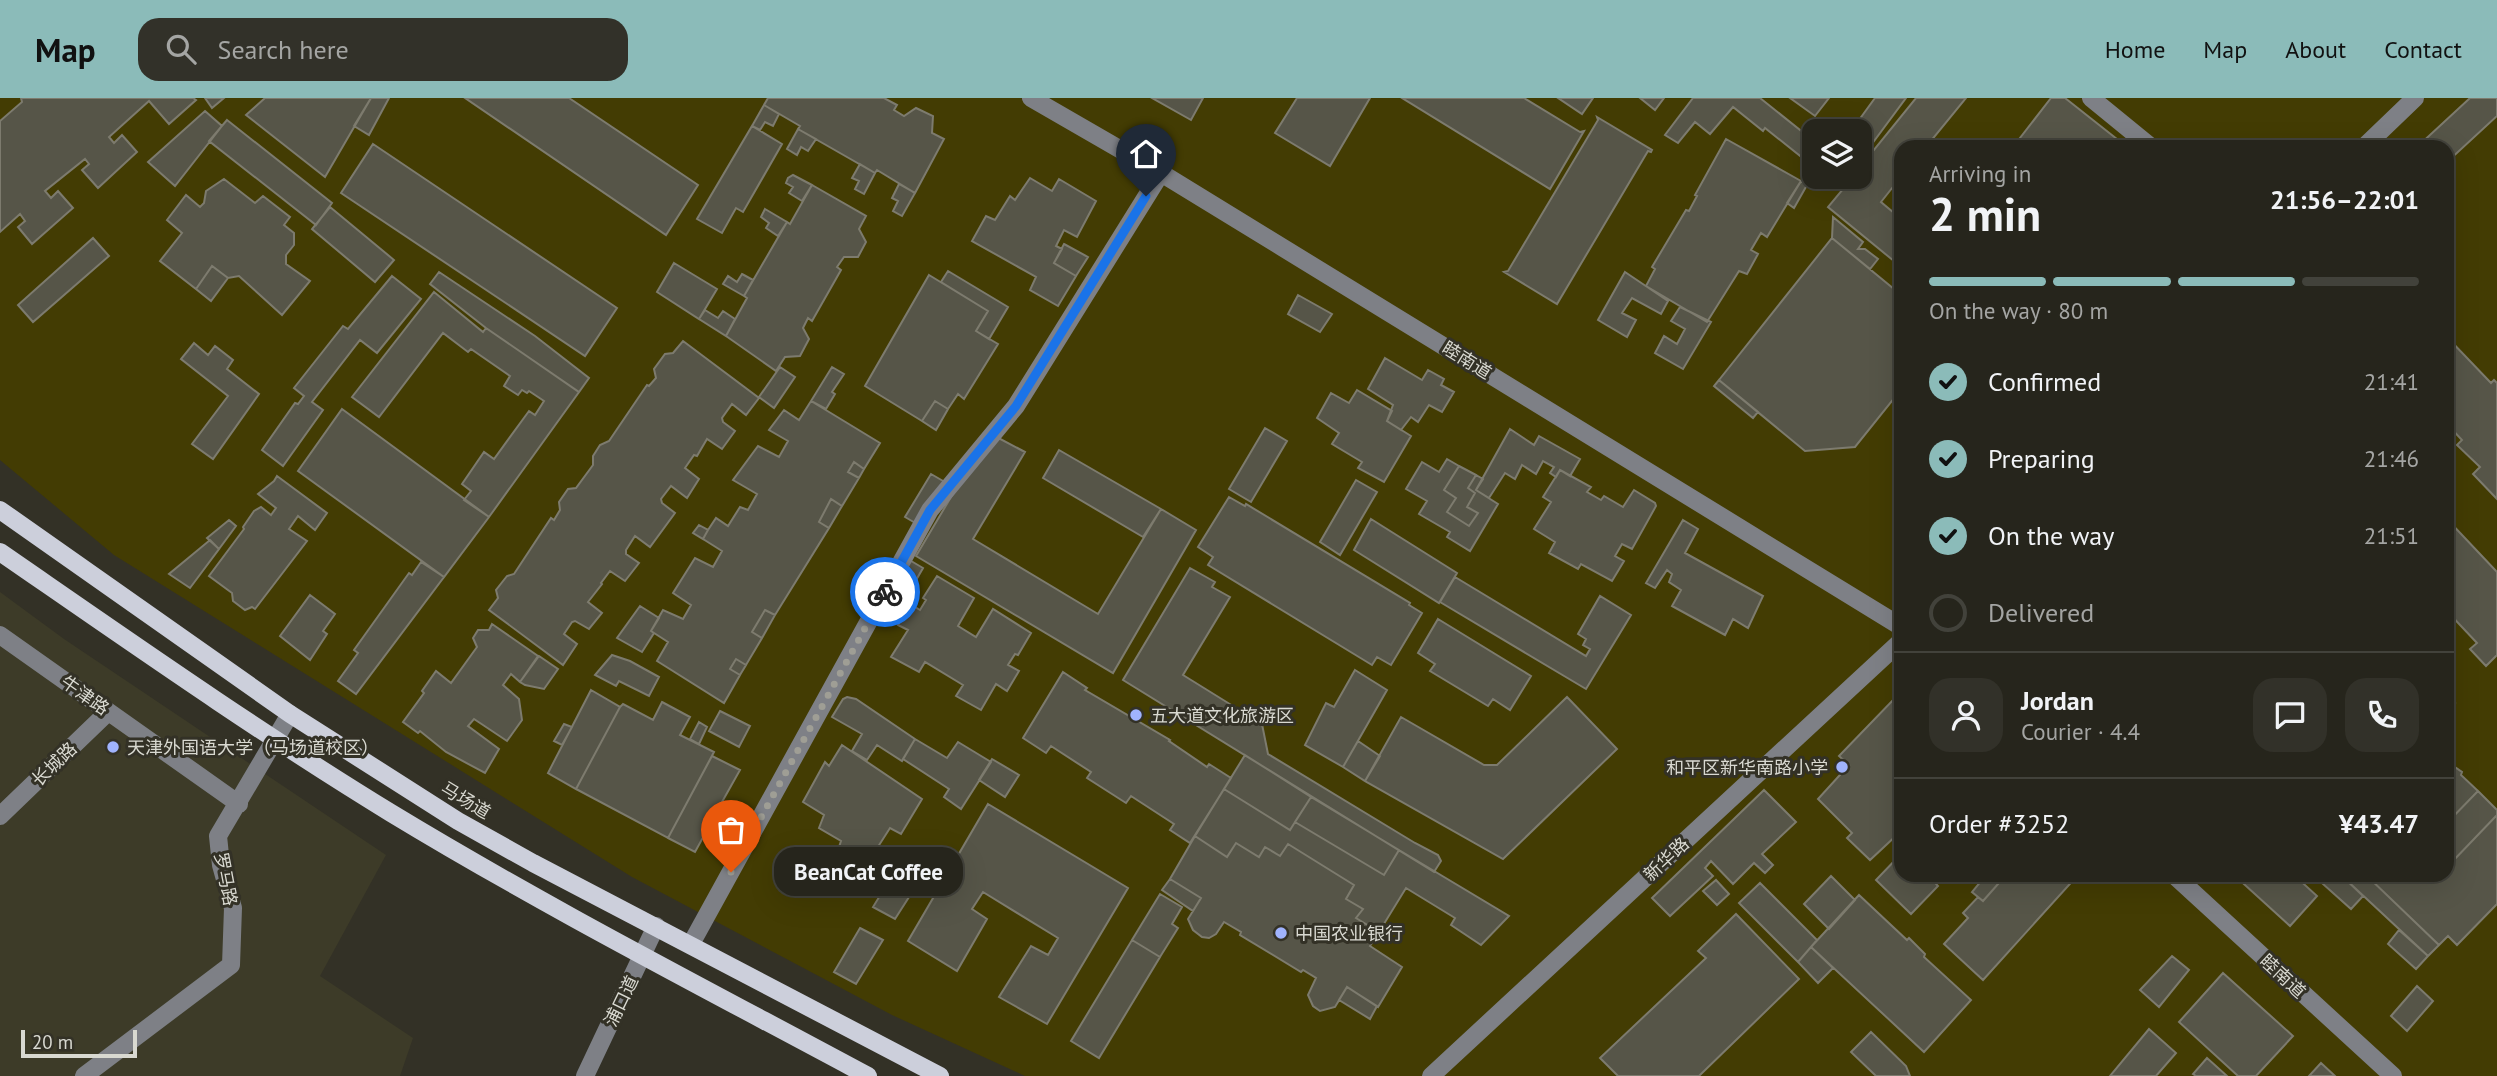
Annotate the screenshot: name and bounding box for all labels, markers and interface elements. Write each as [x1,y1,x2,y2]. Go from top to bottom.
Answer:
search box [138,18,628,81]
text: Map [35,28,96,71]
icon: search [162,30,200,68]
text: Search here [218,33,349,66]
text: Home [2105,34,2165,65]
text: Map [2203,34,2247,65]
text: About [2285,34,2346,65]
text: Contact [2384,34,2462,65]
map controls [1802,119,1872,189]
button: layers [1802,119,1872,189]
pin [1116,124,1176,196]
icon: home [1127,135,1165,173]
text: Arriving in [1929,159,2031,188]
text: 21:56–22:01 [2270,183,2419,216]
text: 2 min [1929,184,2041,244]
text: On the way · 80 m [1929,296,2108,325]
street label: 睦南道 [1438,336,1496,384]
icon: check [1929,363,1967,401]
text: Confirmed [1988,365,2101,398]
text: 21:41 [2364,367,2419,396]
icon: check [1929,440,1967,478]
text: Preparing [1988,442,2095,475]
text: 21:46 [2364,444,2419,473]
icon: check [1929,517,1967,555]
text: On the way [1988,519,2114,552]
text: 21:51 [2364,521,2419,550]
courier [850,557,920,627]
icon: bike [866,573,904,611]
text: Delivered [1988,596,2094,629]
street label: 牛津路 [56,670,114,720]
button: person [1929,678,2003,752]
button: chat [2253,678,2327,752]
button: phone [2345,678,2419,752]
text: Jordan [2021,684,2094,717]
place label: 五大道文化旅游区 [1150,704,1294,727]
marker: 五大道文化旅游区 [1128,707,1144,723]
text: Courier · 4.4 [2021,717,2140,746]
place label: 天津外国语大学（马场道校区） [127,736,379,759]
street label: 长城路 [27,737,81,791]
marker: 天津外国语大学（马场道校区） [105,739,121,755]
place label: 和平区新华南路小学 [1666,756,1828,779]
marker: 和平区新华南路小学 [1834,759,1850,775]
street label: 马场道 [437,776,495,824]
pin [701,800,761,872]
text: Order #3252 [1929,807,2069,840]
text: ¥43.47 [2339,807,2419,840]
icon: bag [712,811,750,849]
street label: 新华路 [1638,832,1694,886]
callout: BeanCat Coffee [773,848,962,896]
street label: 罗马路 [210,850,242,908]
text: BeanCat Coffee [794,857,943,886]
place label: 中国农业银行 [1295,922,1403,945]
marker: 中国农业银行 [1273,925,1289,941]
street label: 睦南道 [2255,949,2311,1003]
street label: 浦口道 [599,972,643,1030]
scale bar [21,1027,136,1059]
text: 20 m [32,1030,73,1054]

